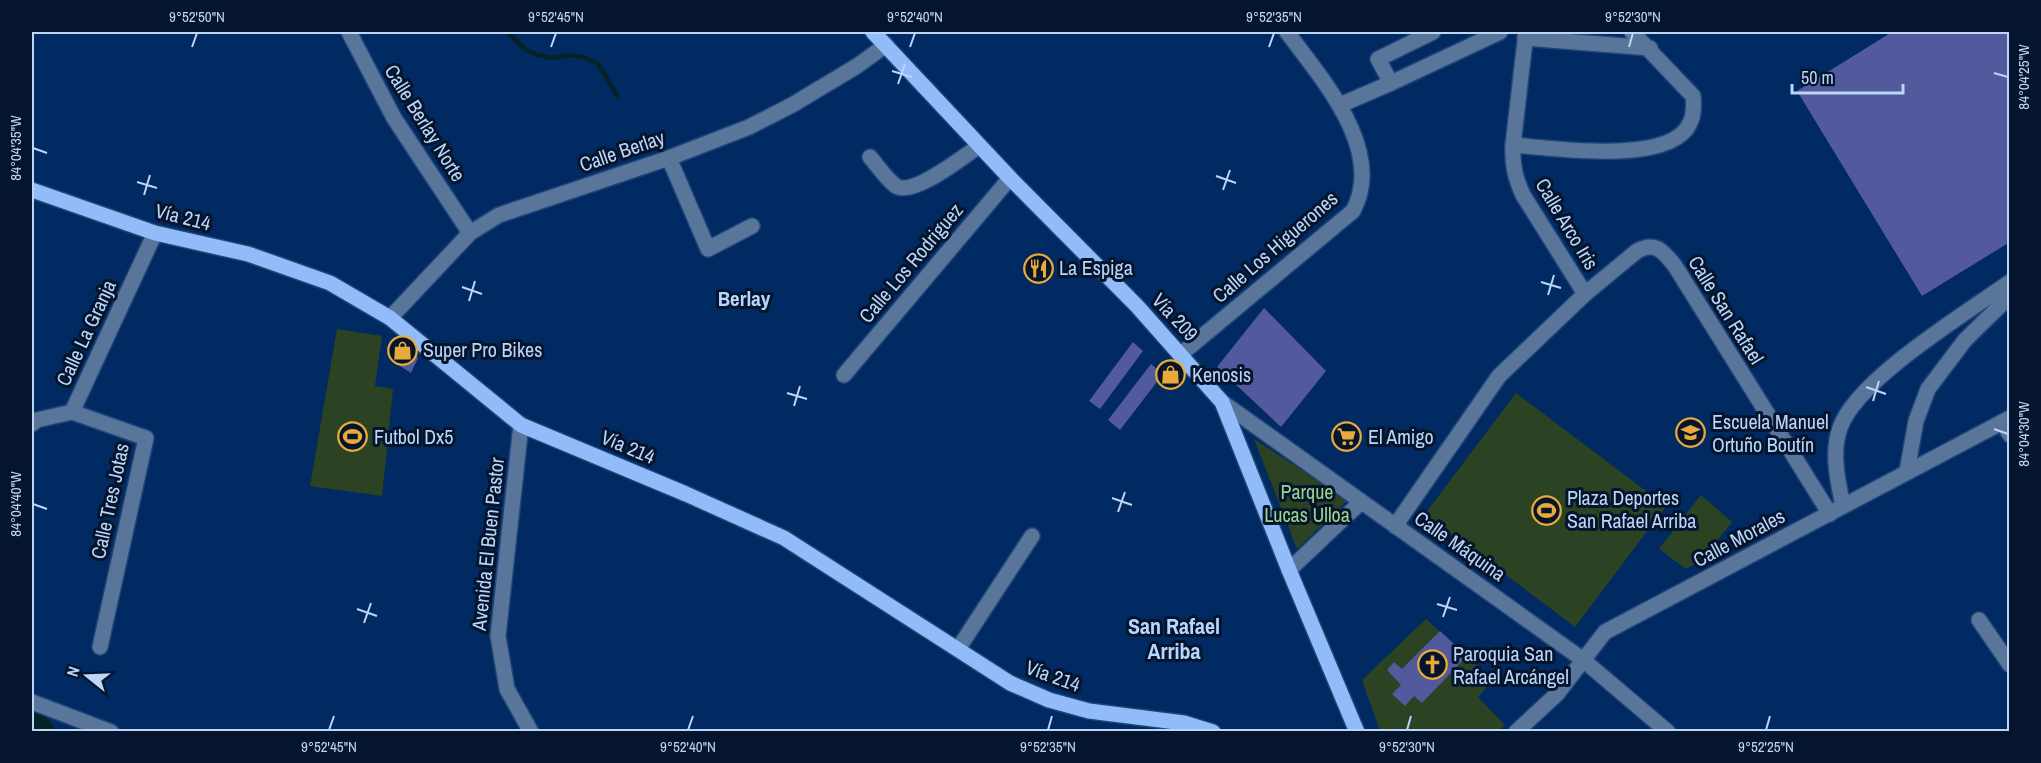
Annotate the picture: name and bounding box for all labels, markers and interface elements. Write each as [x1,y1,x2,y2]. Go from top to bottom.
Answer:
text: 9°52'50"N [169,6,225,27]
text: 9°52'45"N [528,6,584,27]
text: 9°52'40"N [887,6,943,27]
text: 9°52'35"N [1246,6,1302,27]
text: 9°52'30"N [1605,6,1661,27]
text: 84°04'25"W [2013,44,2034,110]
scale bar [1792,57,1903,95]
street label: Calle Berlay Norte [379,59,472,186]
text: 50 m [1801,65,1834,90]
text: 84°04'35"W [5,115,26,181]
street label: Calle Berlay [576,123,669,178]
street label: Calle Arco Iris [1530,173,1605,274]
street label: Calle Los Higuerones [1206,185,1343,309]
street label: Vía 214 [153,197,214,236]
street label: Calle Los Rodriguez [853,197,969,328]
street label: Calle San Rafael [1682,250,1770,369]
restaurant icon: La Espiga [1022,252,1054,284]
place label: La Espiga [1059,254,1133,281]
street label: Calle La Granja [49,275,122,390]
district label: Berlay [718,284,771,313]
street label: Vía 209 [1146,287,1204,346]
shop icon: Super Pro Bikes [386,334,418,366]
place label: Super Pro Bikes [423,336,542,363]
shop icon: Kenosis [1155,359,1187,391]
place label: Kenosis [1192,361,1251,388]
text: 84°04'30"W [2013,401,2034,467]
place label: Escuela Manuel Ortuño Boutín [1712,408,1829,458]
school or university icon: Escuela Manuel Ortuño Boutín [1675,417,1707,449]
sports icon: Futbol Dx5 [337,421,369,453]
supermarket icon: El Amigo [1331,421,1363,453]
place label: Futbol Dx5 [374,423,453,450]
street label: Vía 214 [597,423,659,470]
place label: El Amigo [1368,423,1434,450]
street label: Calle Tres Jotas [84,441,135,561]
street label: Avenida El Buen Pastor [465,456,510,633]
text: 84°04'40"W [5,471,26,537]
park label: Parque Lucas Ulloa [1264,478,1350,528]
place label: Plaza Deportes San Rafael Arriba [1567,484,1696,534]
sports icon: Plaza Deportes San Rafael Arriba [1530,494,1562,526]
street label: Calle Morales [1688,502,1789,573]
street label: Calle Máquina [1409,504,1511,587]
district label: San Rafael Arriba [1128,611,1220,666]
place label: Paroquia San Rafael Arcángel [1453,640,1569,690]
north arrow [57,646,117,706]
church icon: Paroquia San Rafael Arcángel [1416,649,1448,681]
street label: Vía 214 [1022,653,1084,698]
text: N [61,663,85,679]
text: 9°52'45"N [301,736,357,757]
text: 9°52'40"N [660,736,716,757]
text: 9°52'35"N [1020,736,1076,757]
text: 9°52'30"N [1379,736,1435,757]
text: 9°52'25"N [1738,736,1794,757]

